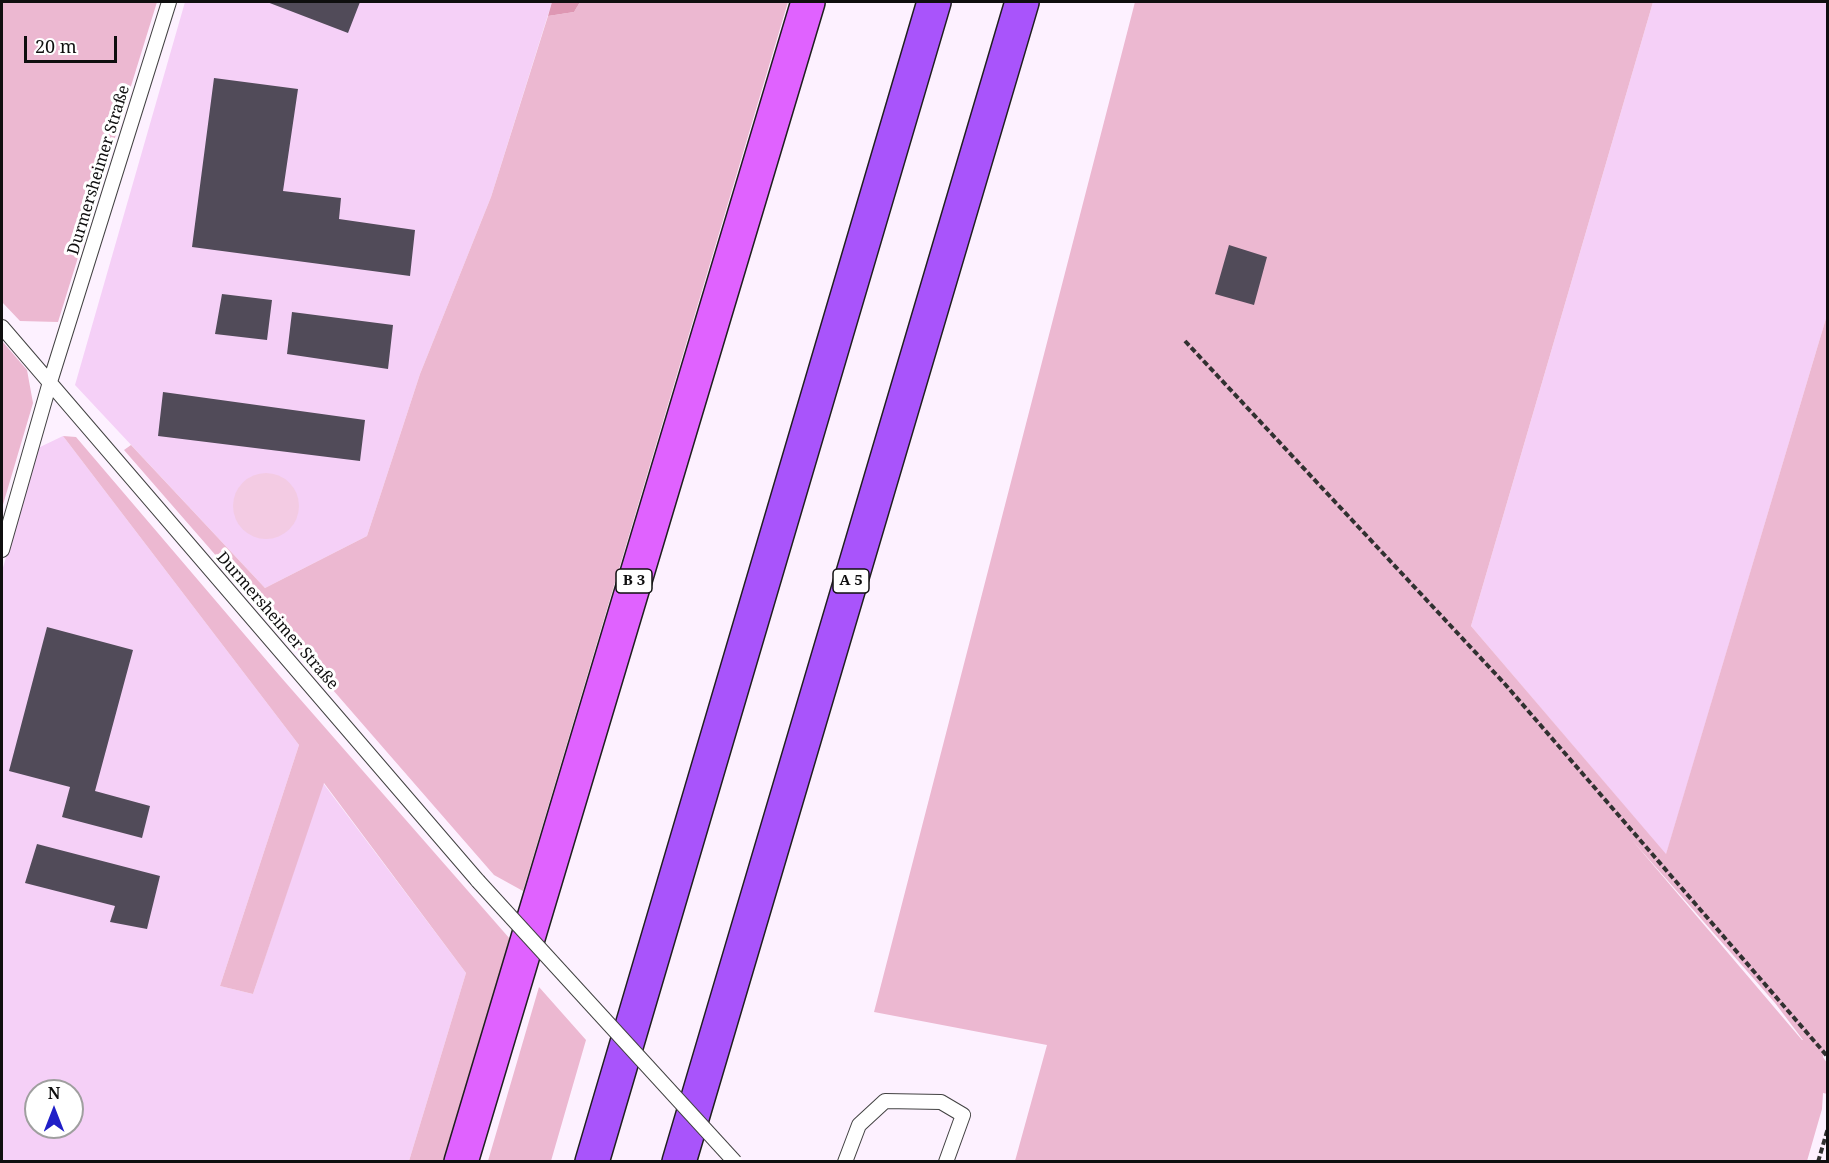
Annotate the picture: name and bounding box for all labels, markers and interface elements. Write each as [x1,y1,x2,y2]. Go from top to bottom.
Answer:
scale bar [27,24,120,62]
text: 20 m [35,34,77,58]
street label: Durmersheimer Straße [64,83,134,257]
street label: Durmersheimer Straße [212,548,342,694]
road number: B 3 [616,569,652,593]
road number: A 5 [833,569,869,593]
north arrow [24,1079,84,1139]
text: N [48,1082,60,1104]

